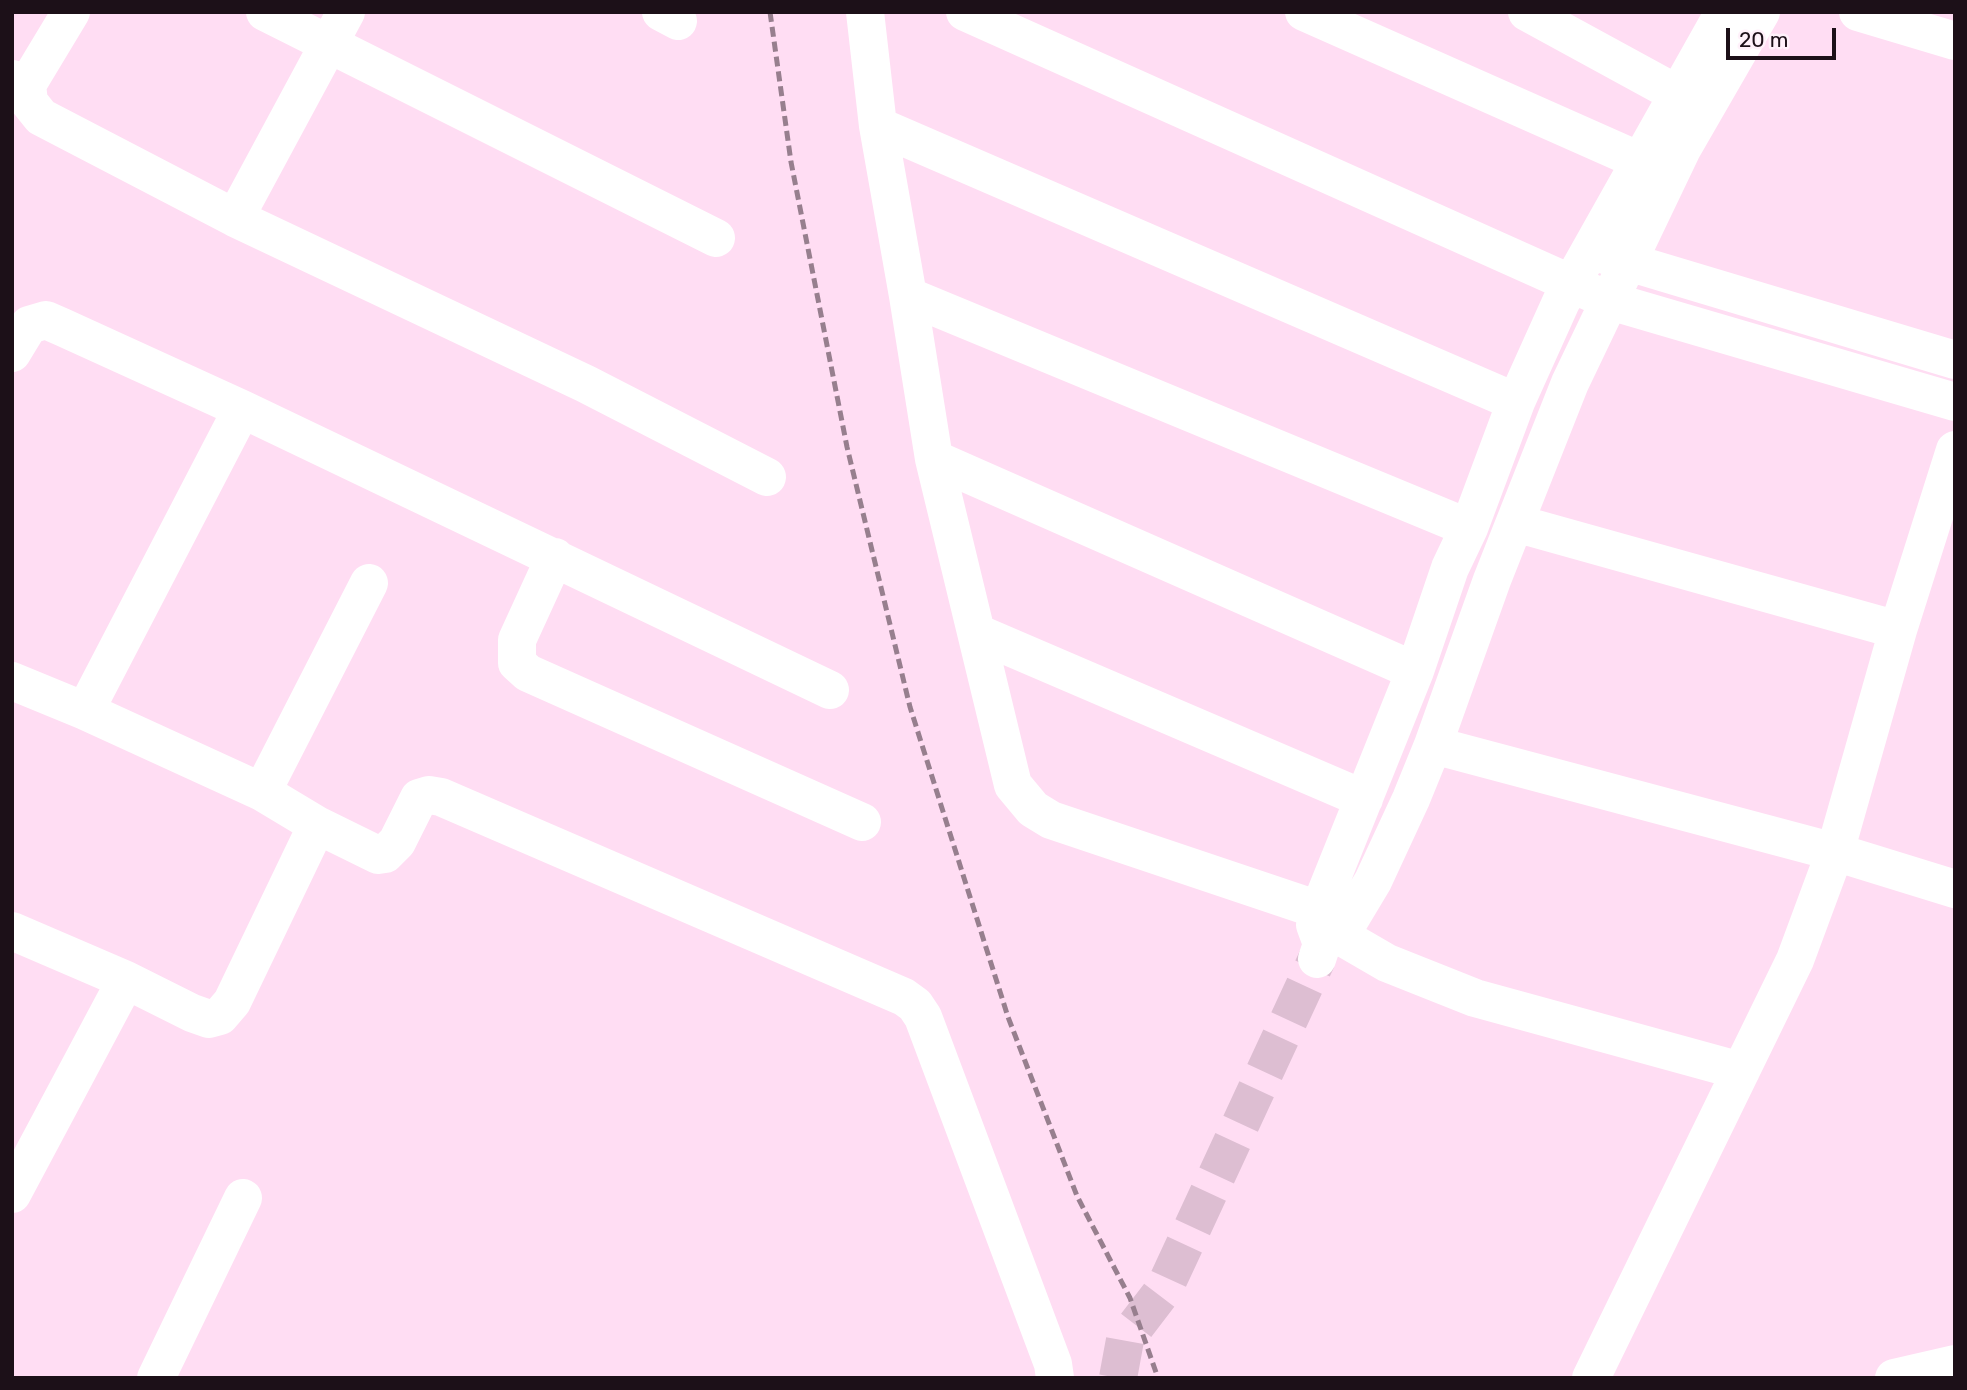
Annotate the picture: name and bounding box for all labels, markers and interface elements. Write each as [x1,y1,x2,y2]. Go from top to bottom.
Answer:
scale bar [1729,14,1839,58]
text: 20 m [1739,27,1788,52]

